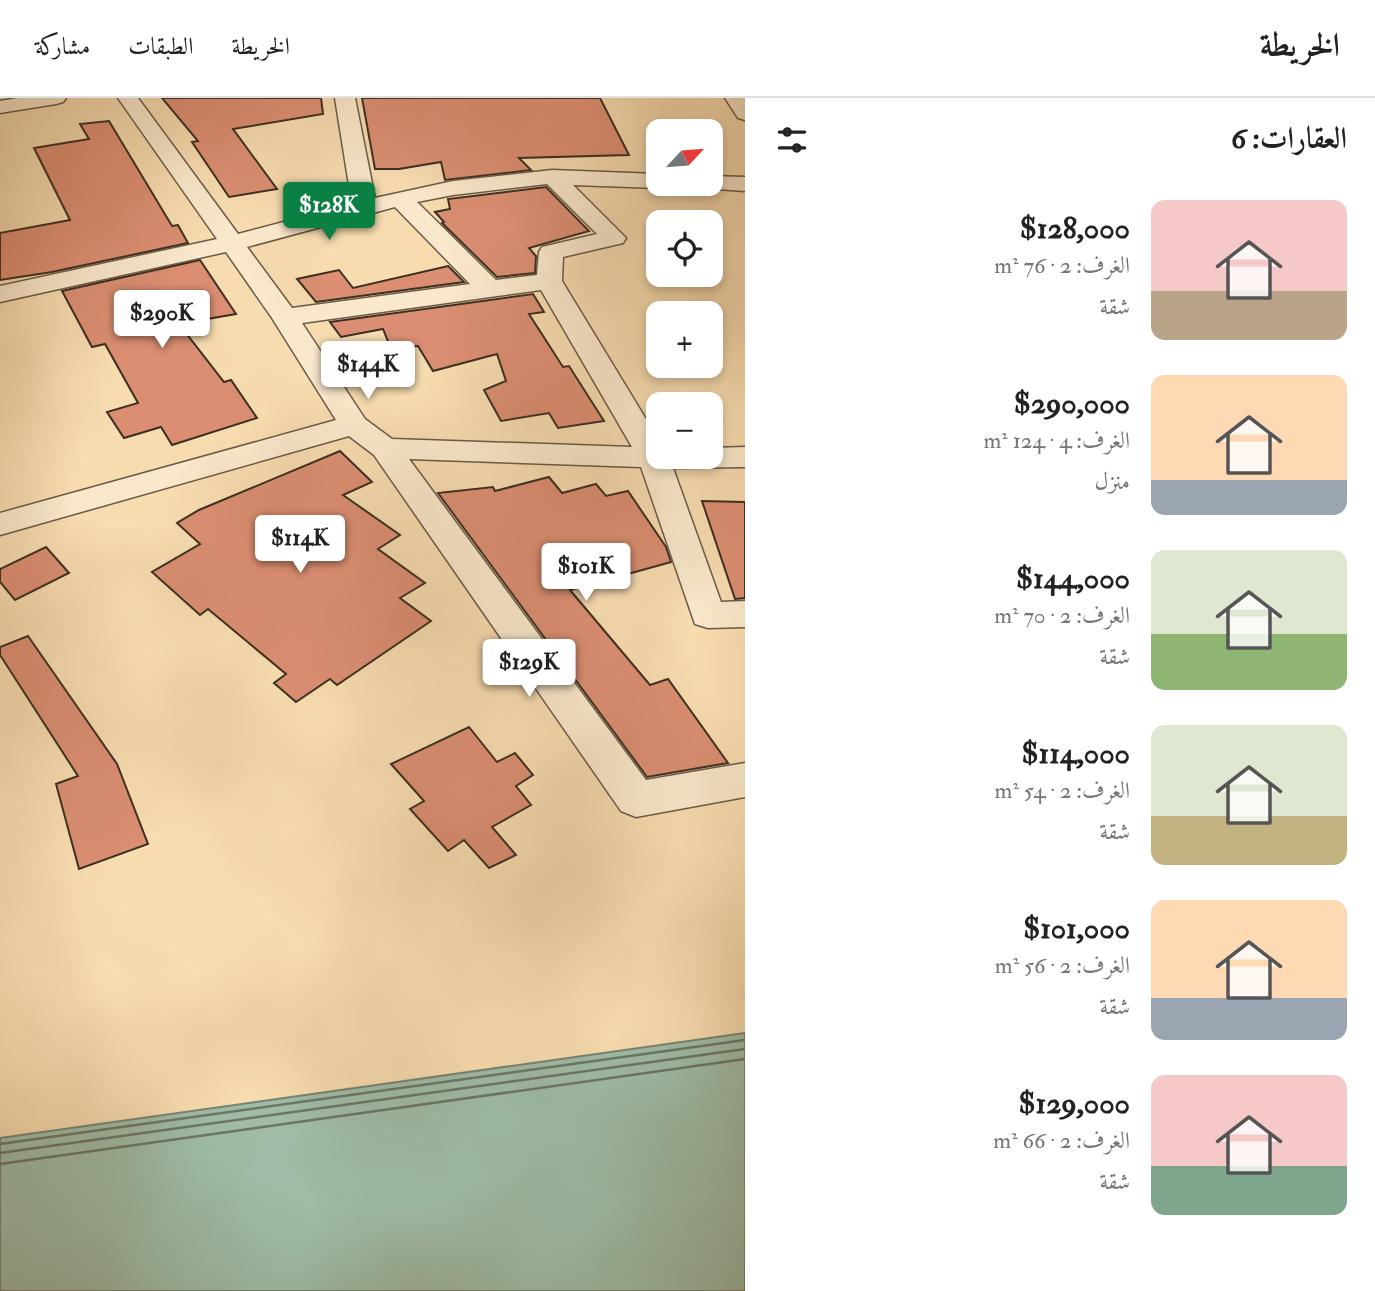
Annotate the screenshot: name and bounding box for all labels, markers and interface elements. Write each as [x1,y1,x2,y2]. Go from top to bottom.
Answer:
text: الخريطة [1260,25,1340,66]
text: مشاركة [35,31,90,62]
text: الطبقات [128,31,194,62]
text: الخريطة [232,31,290,62]
north arrow [646,119,723,196]
map controls [646,119,723,469]
text: العقارات: 6 [1231,120,1347,157]
icon: filters [773,121,811,159]
pin: $128K [280,183,378,242]
text: $128K [299,190,359,219]
button: locate [646,210,723,287]
text: $128,000 [1020,210,1130,247]
icon: home [1207,228,1291,312]
text: الغرف: 2 · 76 m² [994,251,1130,280]
pin: $290K [113,290,211,350]
text: شقة [1100,292,1130,321]
text: $290K [130,298,194,327]
button: + [646,301,723,378]
pin: $144K [319,342,417,401]
text: $144K [337,349,399,378]
text: $290,000 [1014,385,1130,422]
button: − [646,392,723,469]
icon: home [1207,403,1291,487]
text: الغرف: 4 · 124 m² [983,426,1130,455]
text: منزل [1095,467,1130,496]
pin: $114K [251,516,349,575]
text: $114K [271,523,329,552]
pin: $101K [537,544,635,603]
text: $101K [557,551,615,580]
text: $144,000 [1016,560,1130,597]
icon: home [1207,578,1291,662]
text: الغرف: 2 · 70 m² [994,601,1130,630]
pin: $129K [480,640,578,699]
text: شقة [1100,642,1130,671]
text: $129K [499,647,559,676]
text: $114,000 [1022,735,1130,772]
icon: home [1207,753,1291,837]
text: الغرف: 2 · 54 m² [995,776,1130,805]
text: شقة [1100,817,1130,846]
text: $101,000 [1023,910,1130,947]
icon: home [1207,928,1291,1012]
text: الغرف: 2 · 56 m² [995,951,1130,980]
text: شقة [1100,992,1130,1021]
text: $129,000 [1018,1085,1130,1122]
icon: home [1207,1103,1291,1187]
text: الغرف: 2 · 66 m² [993,1126,1130,1155]
text: شقة [1100,1167,1130,1196]

